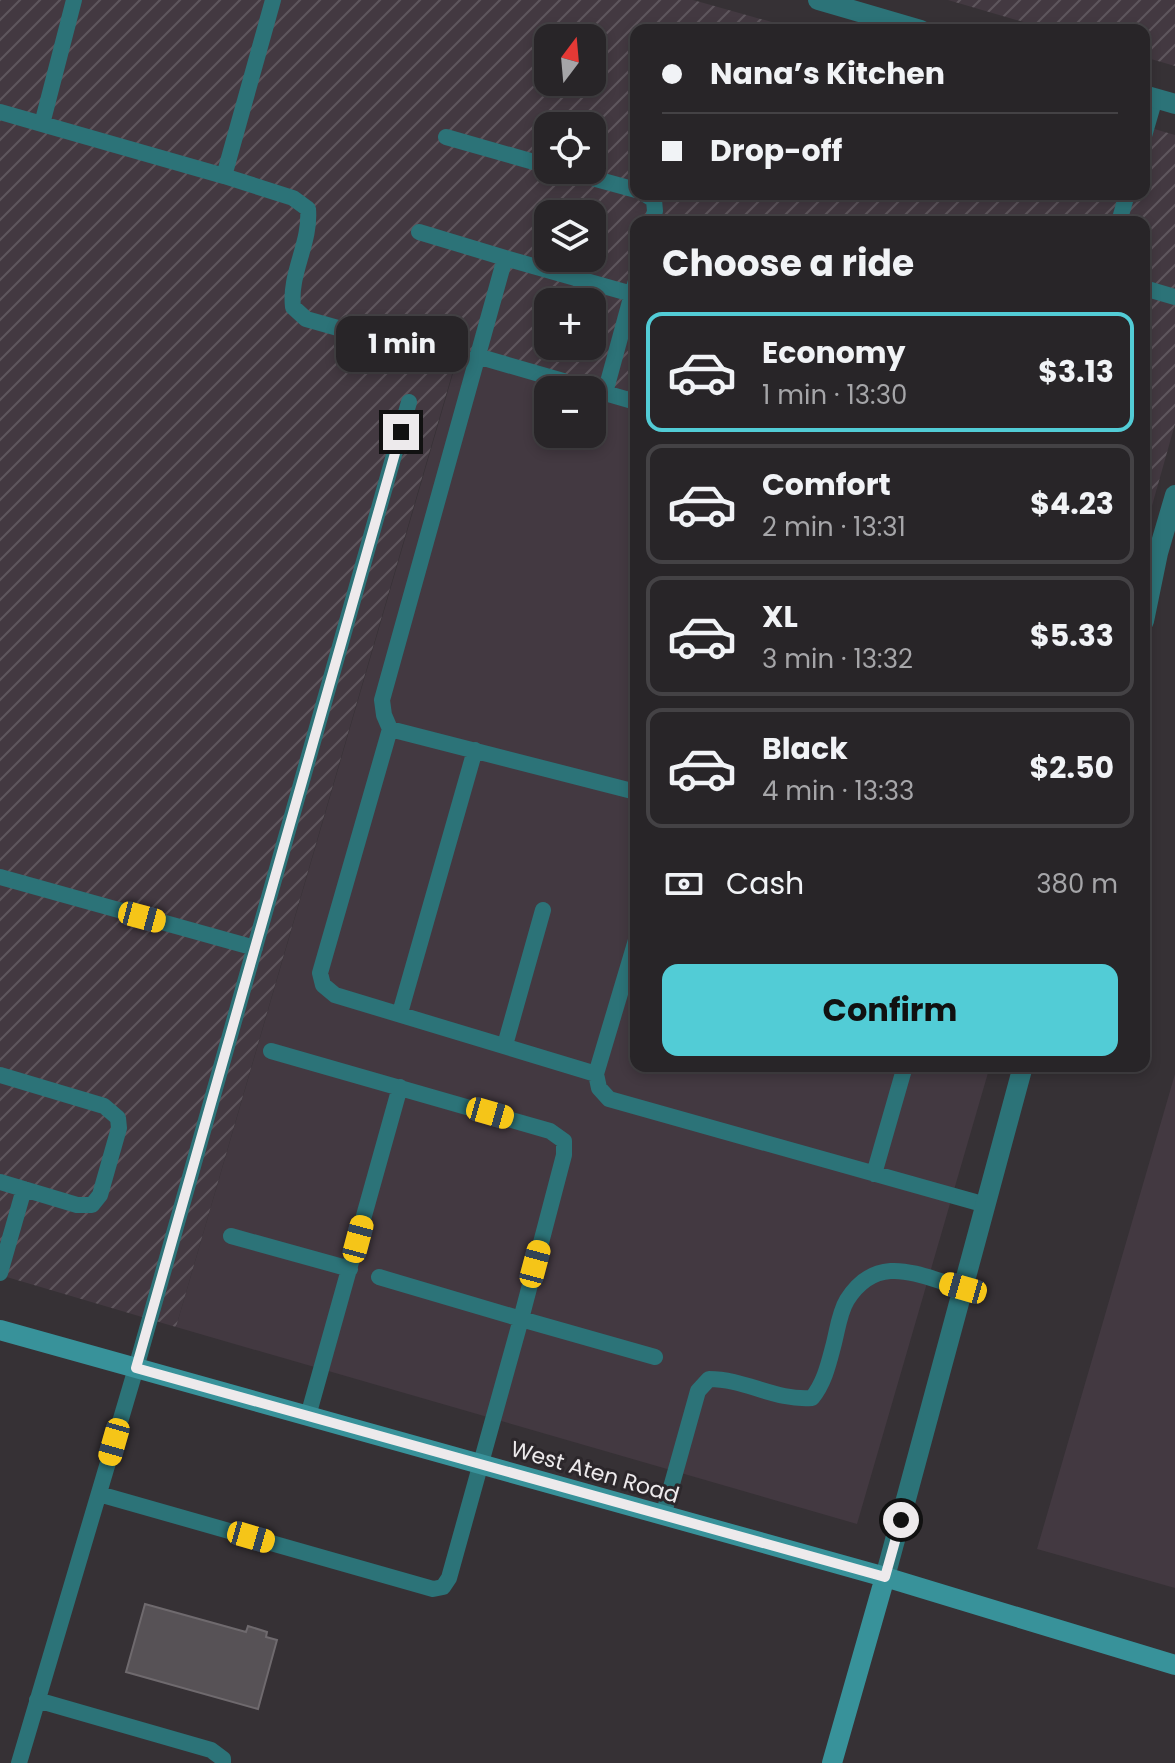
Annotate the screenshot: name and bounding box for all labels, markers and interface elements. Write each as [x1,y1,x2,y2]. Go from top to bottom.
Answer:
north arrow [534,24,606,96]
map controls [534,24,606,448]
text: Nana’s Kitchen [710,52,945,95]
button: locate [534,112,606,184]
text: Drop-off [710,129,842,172]
button: layers [534,200,606,272]
text: Choose a ride [662,238,914,289]
button: + [534,288,606,360]
callout: 1 min [335,316,467,372]
text: 1 min [368,326,436,362]
text: Economy [762,331,906,374]
icon: car [666,336,738,408]
text: $3.13 [1038,350,1114,393]
button: − [534,376,606,448]
text: 1 min · 13:30 [762,377,907,413]
route end [383,414,419,450]
text: Comfort [762,463,891,506]
icon: car [666,468,738,540]
text: $4.23 [1030,482,1114,525]
text: 2 min · 13:31 [762,509,906,545]
text: XL [762,595,798,638]
icon: car [666,600,738,672]
text: $5.33 [1030,614,1114,657]
text: 3 min · 13:32 [762,641,913,677]
text: Black [762,727,848,770]
icon: car [666,732,738,804]
text: $2.50 [1030,746,1114,789]
text: 4 min · 13:33 [762,773,914,809]
icon: cash [662,862,706,906]
text: Cash [726,862,804,905]
text: 380 m [1036,866,1118,902]
car [116,899,168,935]
button: Confirm [662,964,1118,1056]
car [464,1095,516,1131]
car [340,1213,376,1265]
car [517,1238,553,1290]
car [937,1270,989,1306]
car [96,1416,132,1468]
street label: West Aten Road [507,1433,683,1511]
route start [883,1502,919,1538]
car [225,1519,277,1555]

